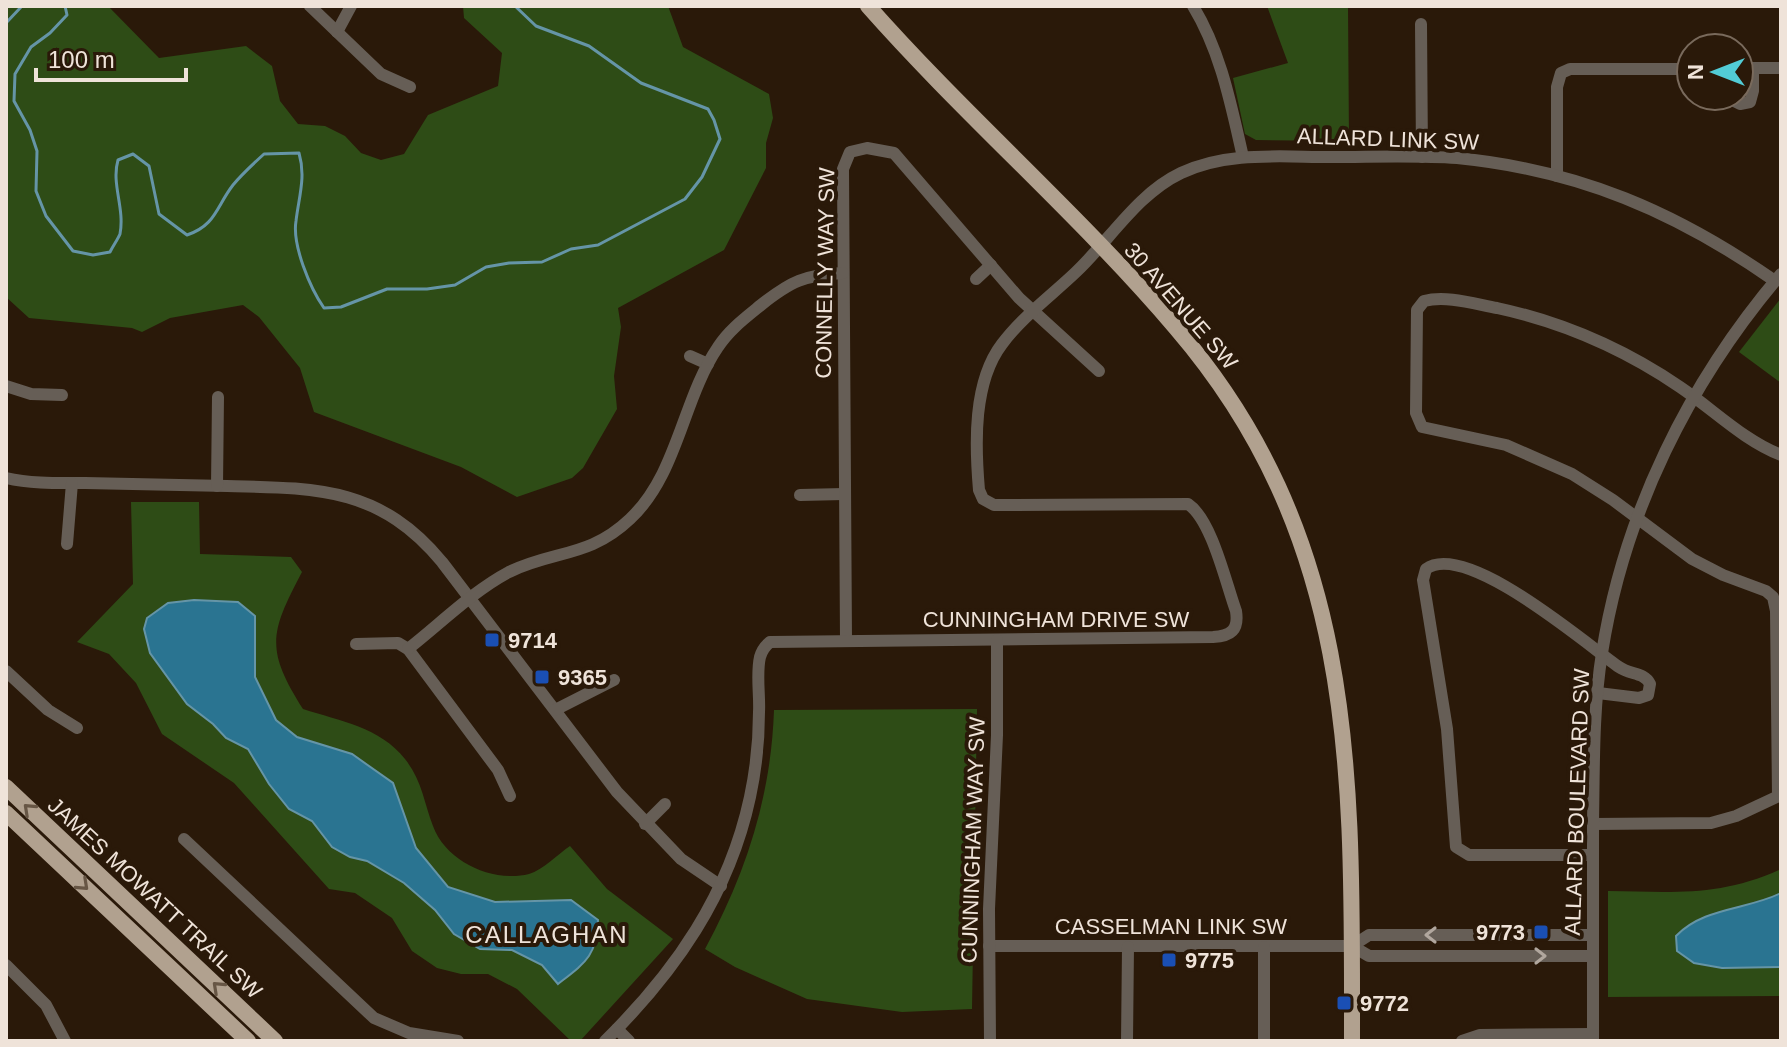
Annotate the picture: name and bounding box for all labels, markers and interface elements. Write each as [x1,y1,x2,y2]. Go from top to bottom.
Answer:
scale bar [36,32,186,82]
north arrow [1675,32,1755,112]
text: 100 m [48,46,115,73]
text: N [1683,64,1708,80]
street label: ALLARD LINK SW [1297,123,1480,155]
street label: CONNELLY WAY SW [811,167,839,379]
street label: 30 AVENUE SW [1119,238,1243,375]
street label: CUNNINGHAM DRIVE SW [923,607,1189,632]
place label: 9714 [508,628,558,653]
marker: 9714 [483,631,501,649]
place label: 9365 [558,665,607,690]
marker: 9365 [533,668,551,686]
street label: ALLARD BOULEVARD SW [1560,668,1594,936]
street label: CUNNINGHAM WAY SW [956,716,990,964]
street label: JAMES MOWATT TRAIL SW [43,792,267,1004]
one-way arrow [24,803,38,818]
one-way arrow [74,876,88,891]
street label: CASSELMAN LINK SW [1055,914,1287,939]
place label: 9773 [1476,920,1525,945]
district label: CALLAGHAN [465,921,629,948]
marker: 9773 [1532,923,1550,941]
one-way arrow [1424,926,1437,944]
one-way arrow [1534,947,1547,965]
place label: 9775 [1185,948,1234,973]
marker: 9775 [1160,951,1178,969]
one-way arrow [213,982,227,997]
place label: 9772 [1360,991,1409,1016]
marker: 9772 [1335,994,1353,1012]

